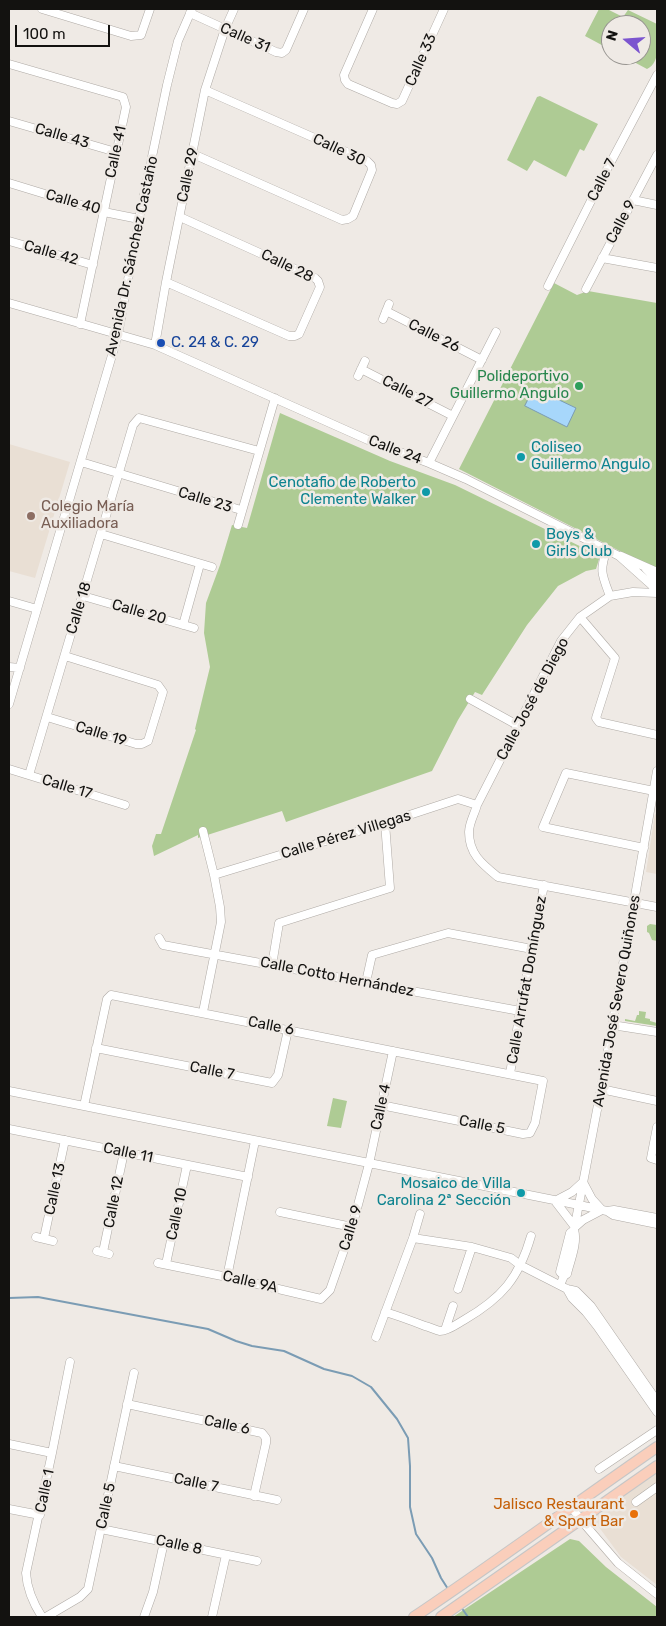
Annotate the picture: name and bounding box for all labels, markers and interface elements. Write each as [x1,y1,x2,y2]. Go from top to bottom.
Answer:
scale bar [18,15,112,47]
north arrow [601,15,651,65]
street label: Calle 31 [217,19,273,57]
text: 100 m [23,25,65,43]
text: N [603,28,622,43]
street label: Calle 33 [401,31,441,89]
street label: Calle 43 [33,120,91,152]
street label: Calle 41 [102,124,130,180]
street label: Calle 30 [310,130,368,170]
street label: Calle 29 [173,146,203,204]
street label: Avenida Dr. Sánchez Castaño [102,154,162,358]
street label: Calle 7 [584,156,620,204]
street label: Calle 40 [43,186,103,218]
street label: Calle 9 [602,197,640,247]
street label: Calle 42 [22,237,80,269]
street label: Calle 28 [258,246,316,286]
street label: Calle 26 [405,315,463,357]
place label: C. 24 & C. 29 [171,334,259,352]
marker: C. 24 & C. 29 [155,337,167,349]
place label: Polideportivo Guillermo Angulo [450,368,569,403]
street label: Calle 27 [379,372,435,412]
marker: Polideportivo Guillermo Angulo [573,380,585,392]
street label: Calle 24 [366,432,424,468]
place label: Coliseo Guillermo Angulo [531,439,650,474]
marker: Coliseo Guillermo Angulo [515,451,527,463]
place label: Cenotafio de Roberto Clemente Walker [269,474,416,509]
street label: Calle 23 [176,483,234,517]
marker: Cenotafio de Roberto Clemente Walker [420,486,432,498]
place label: Colegio María Auxiliadora [41,498,134,533]
marker: Colegio María Auxiliadora [25,510,37,522]
place label: Boys & Girls Club [546,526,612,561]
marker: Boys & Girls Club [530,538,542,550]
street label: Calle 18 [63,580,95,636]
street label: Calle 20 [110,596,168,628]
street label: Calle José de Diego [493,635,573,763]
street label: Calle 19 [73,718,129,750]
street label: Calle 17 [40,771,94,803]
street label: Calle Pérez Villegas [279,807,413,863]
street label: Calle Arrufat Domínguez [503,894,551,1066]
street label: Avenida José Severo Quiñones [589,894,645,1108]
street label: Calle Cotto Hernández [259,953,415,1001]
street label: Calle 6 [246,1013,296,1039]
street label: Calle 7 [188,1058,236,1084]
street label: Calle 4 [367,1082,395,1132]
street label: Calle 5 [457,1112,507,1138]
street label: Calle 11 [101,1139,155,1167]
street label: Calle 13 [41,1161,69,1217]
street label: Calle 12 [100,1174,128,1230]
place label: Mosaico de Villa Carolina 2ª Sección [377,1175,511,1210]
street label: Calle 10 [163,1186,191,1242]
marker: Mosaico de Villa Carolina 2ª Sección [515,1187,527,1199]
street label: Calle 9 [336,1203,366,1253]
street label: Calle 9A [221,1267,279,1297]
street label: Calle 6 [202,1411,252,1439]
street label: Calle 1 [32,1468,58,1514]
street label: Calle 7 [172,1469,220,1497]
street label: Calle 5 [92,1481,120,1531]
place label: Jalisco Restaurant & Sport Bar [493,1496,624,1531]
marker: Jalisco Restaurant & Sport Bar [628,1508,640,1520]
street label: Calle 8 [154,1531,204,1559]

